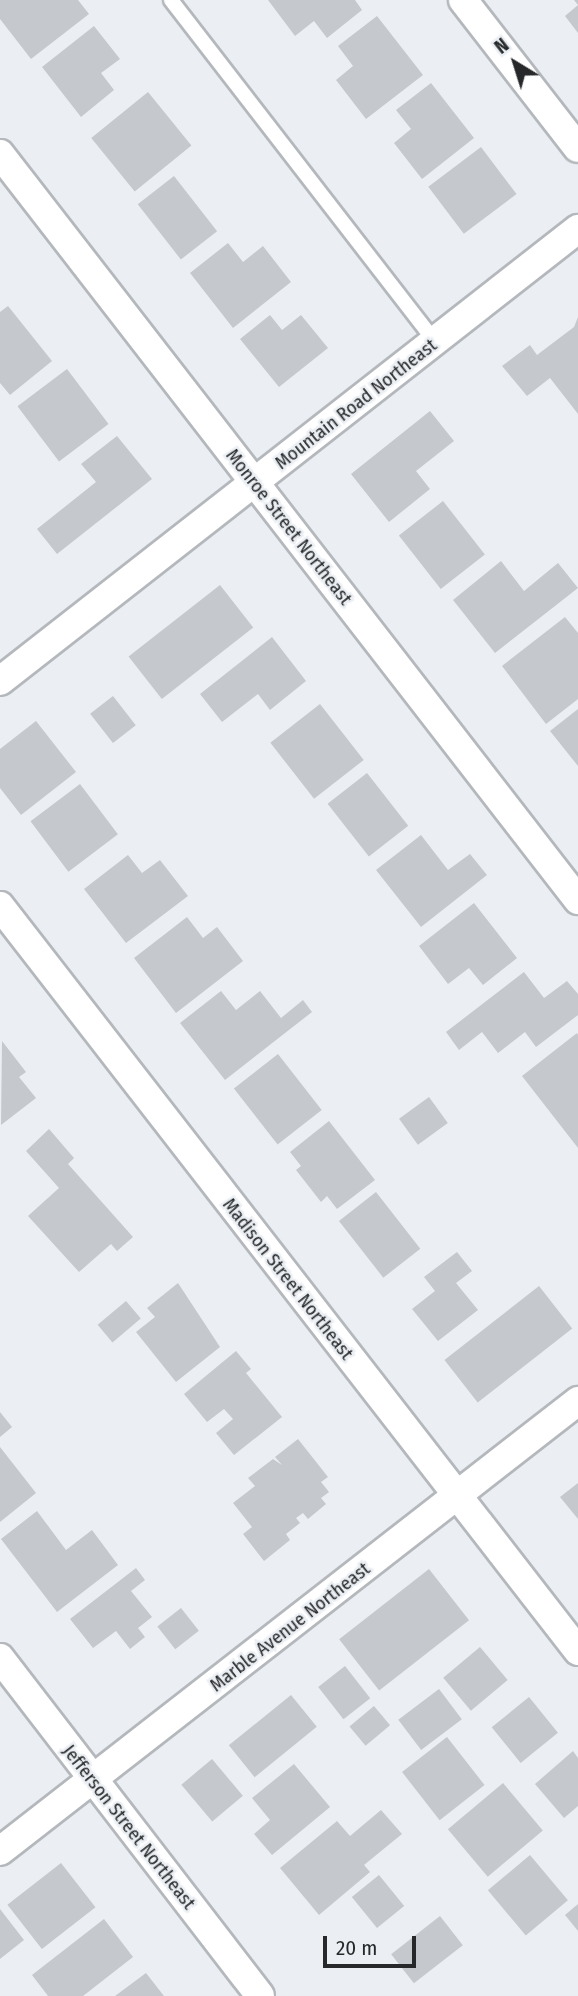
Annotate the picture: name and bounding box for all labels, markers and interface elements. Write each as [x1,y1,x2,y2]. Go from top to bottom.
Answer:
north arrow [480,28,550,98]
text: N [490,33,513,59]
street label: Mountain Road Northeast [271,334,441,474]
street label: Monroe Street Northeast [221,444,357,610]
street label: Madison Street Northeast [218,1194,358,1364]
street label: Marble Avenue Northeast [205,1557,375,1697]
street label: Jefferson Street Northeast [58,1740,200,1914]
scale bar [326,1923,419,1967]
text: 20 m [336,1935,377,1961]

